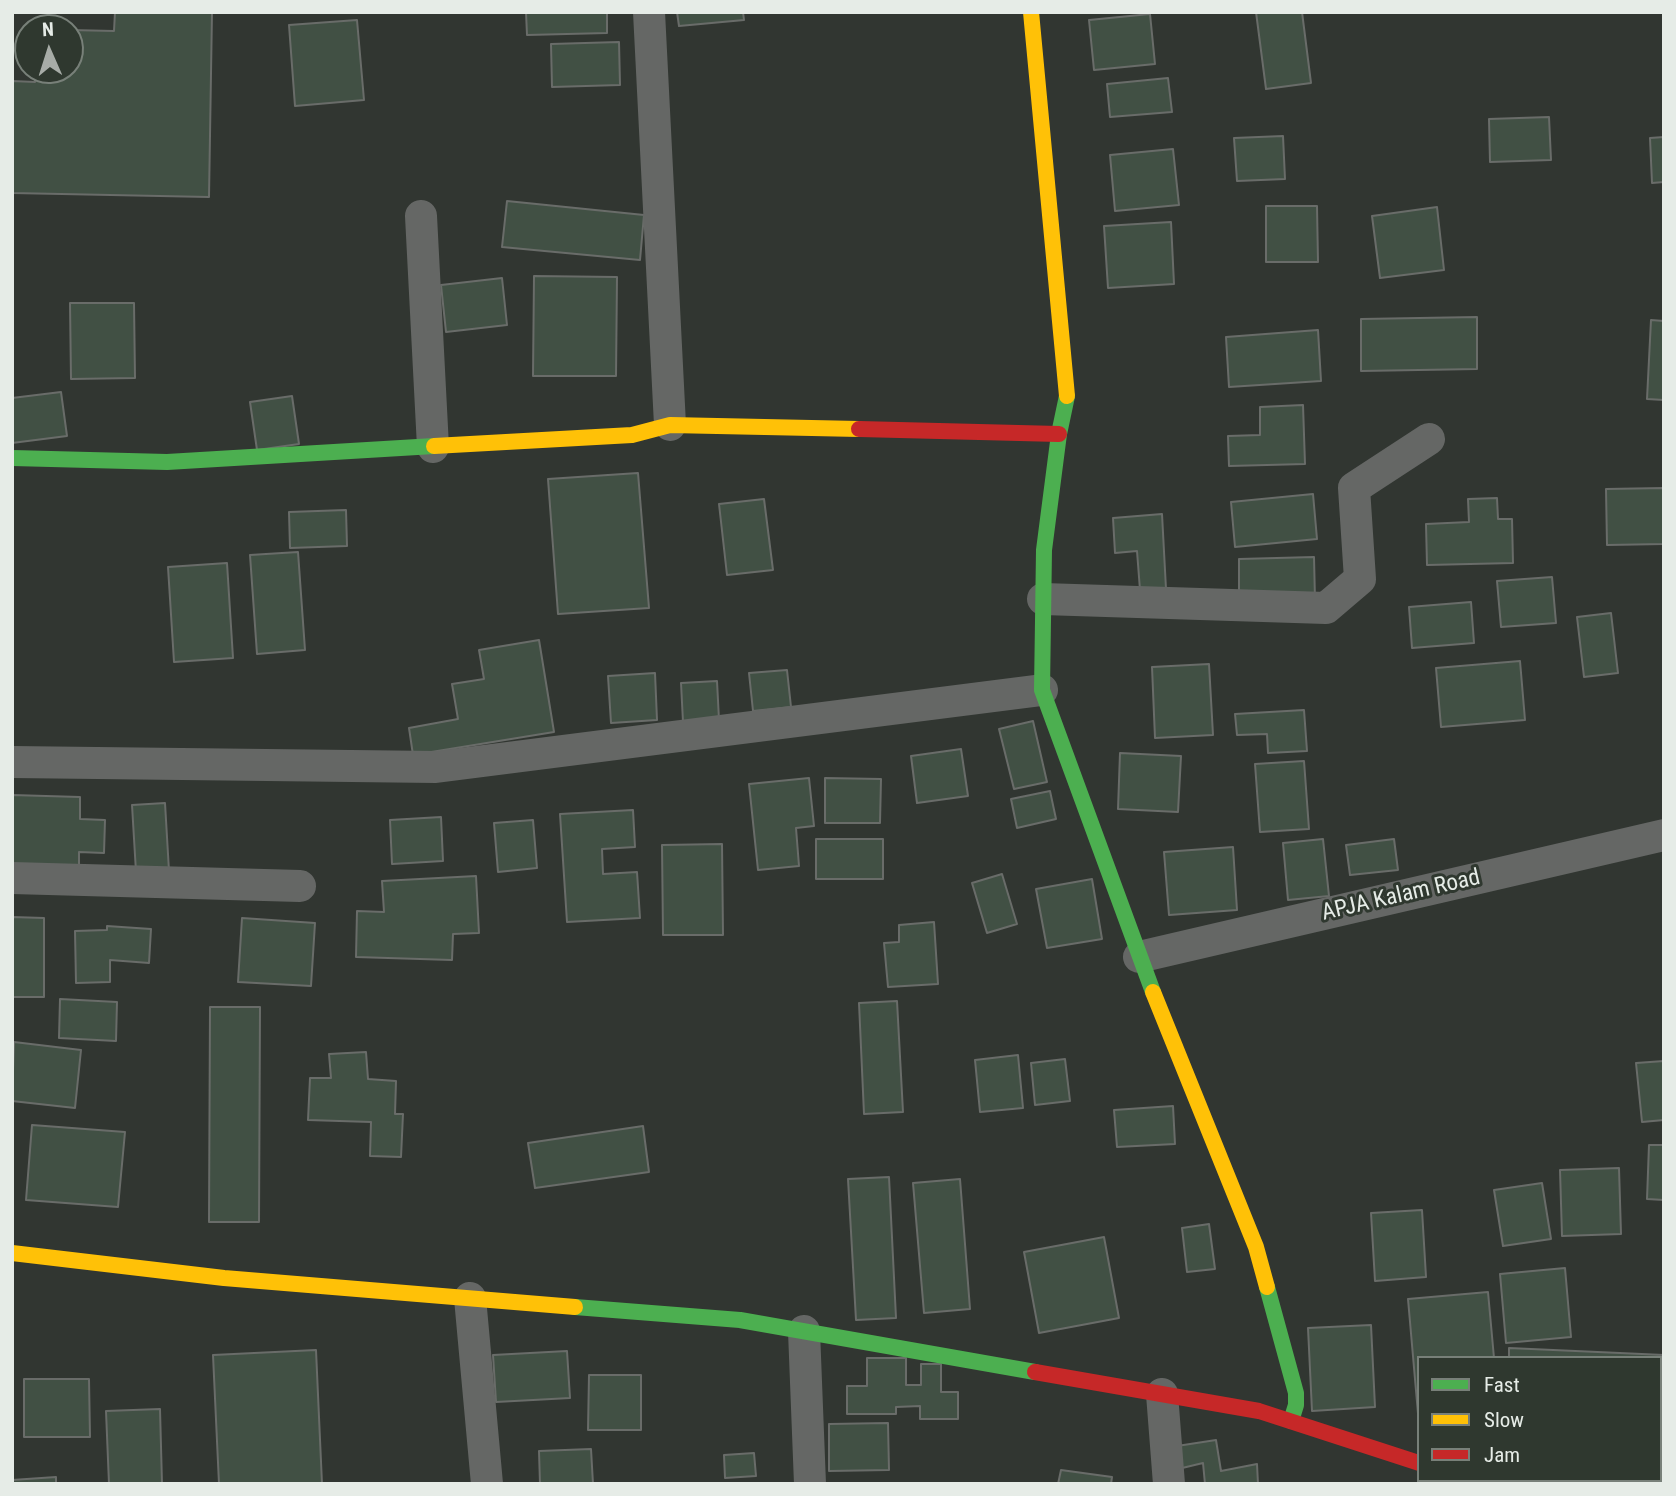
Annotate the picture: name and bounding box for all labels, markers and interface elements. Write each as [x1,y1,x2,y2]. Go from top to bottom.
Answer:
north arrow [14,14,84,84]
text: N [42,18,54,41]
street label: APJA Kalam Road [1319,864,1483,928]
legend [1417,1356,1662,1482]
text: Fast [1484,1373,1520,1397]
text: Slow [1484,1408,1524,1432]
text: Jam [1484,1443,1520,1467]

